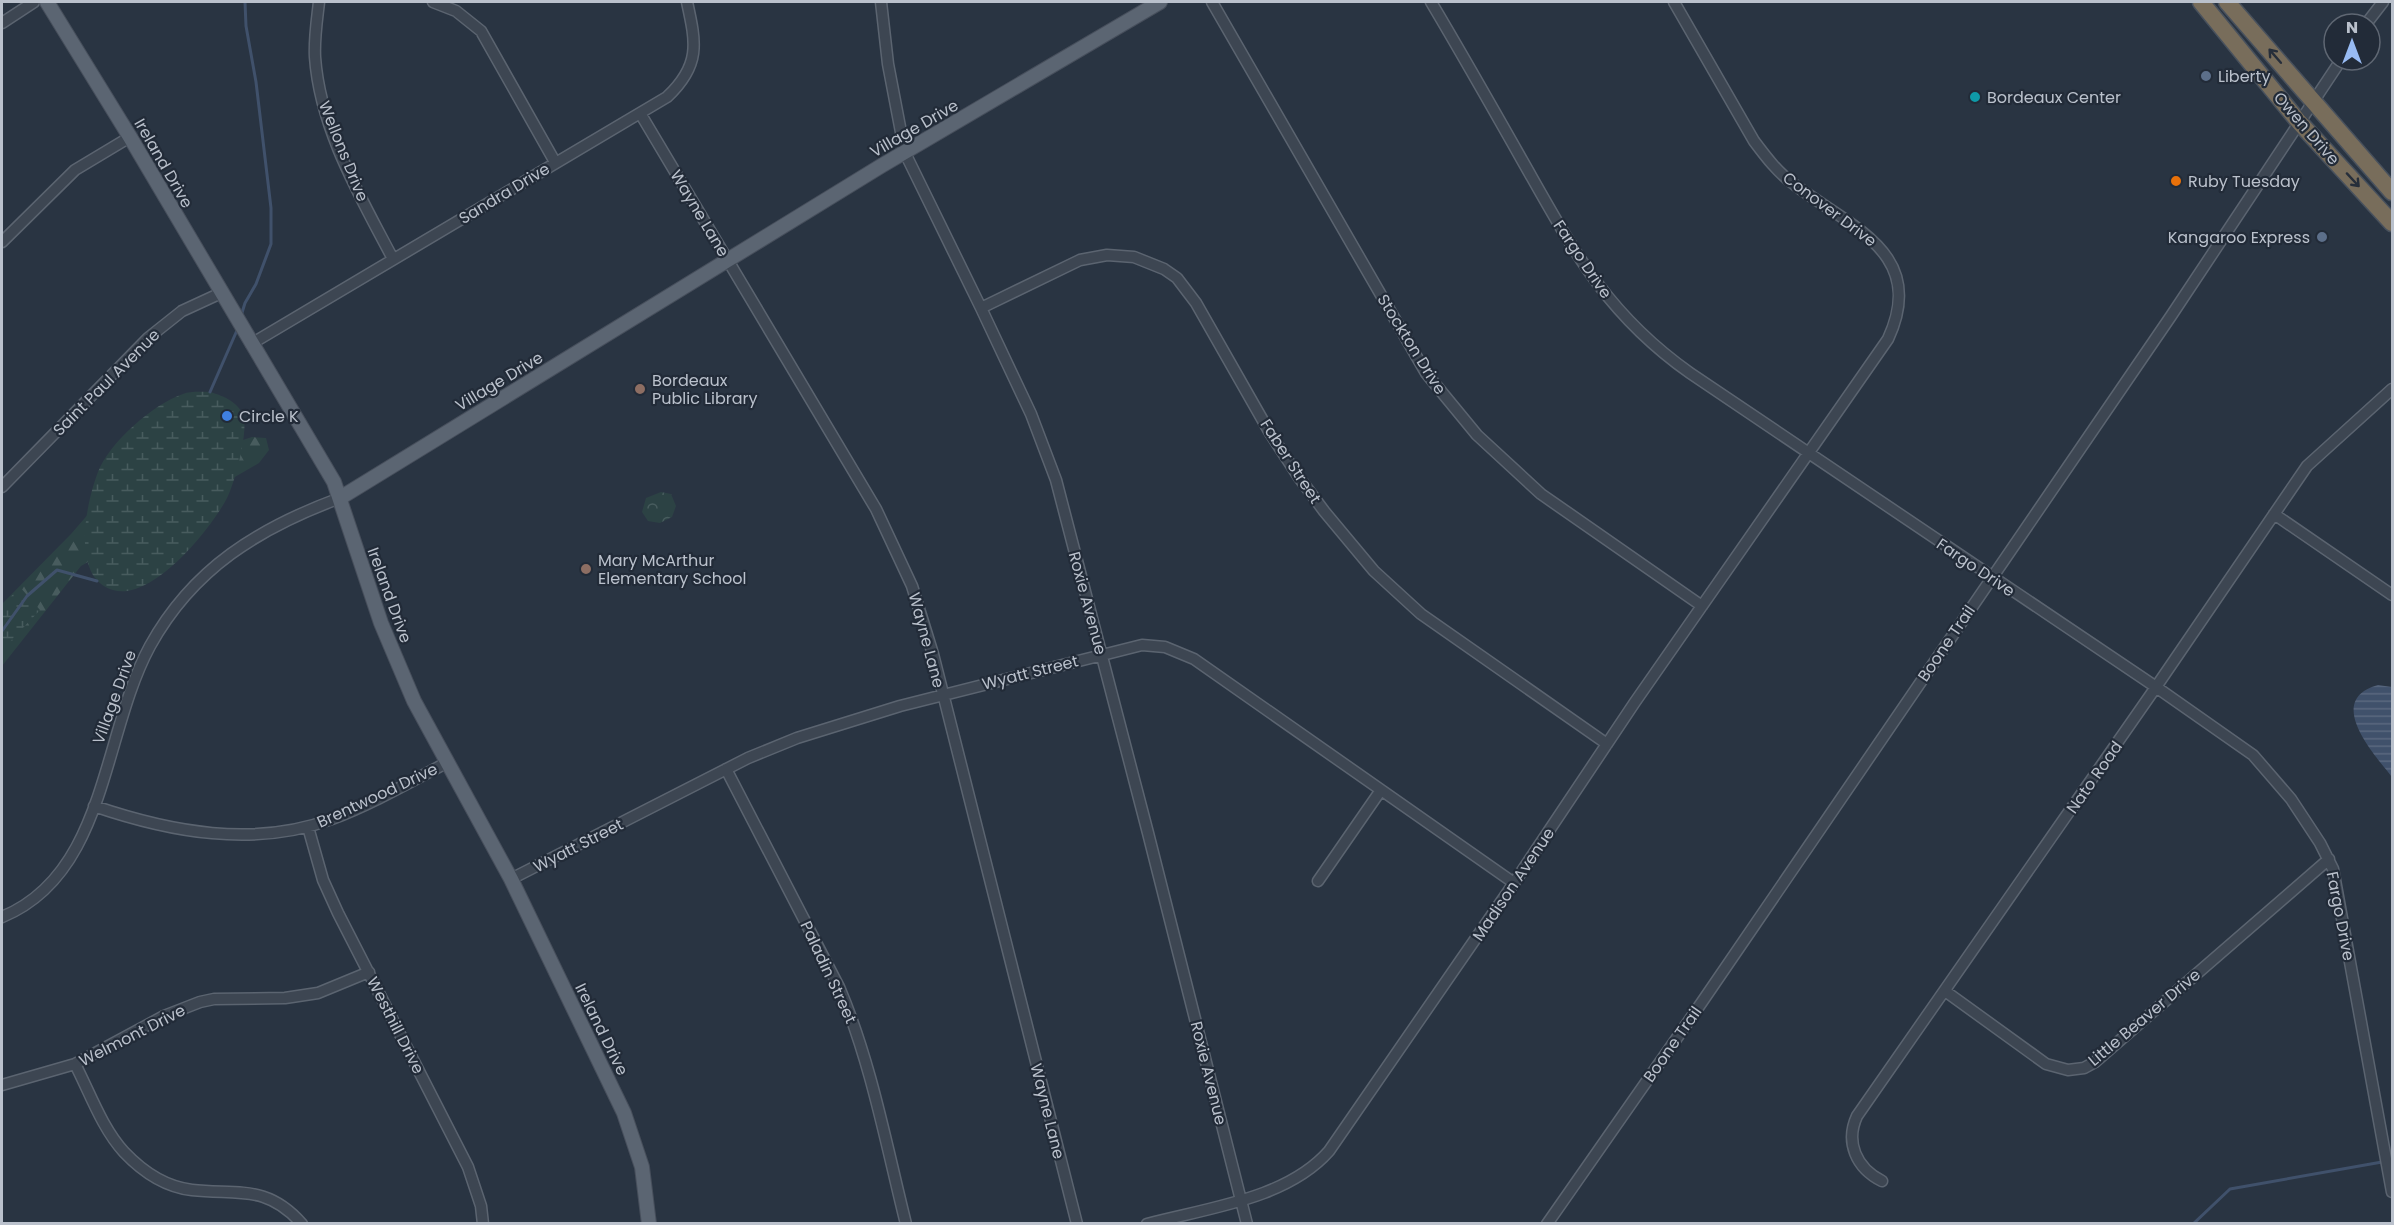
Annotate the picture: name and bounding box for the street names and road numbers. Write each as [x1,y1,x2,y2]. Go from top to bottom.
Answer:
street label: Owen Drive [2268,87,2345,170]
street label: Village Drive [866,94,963,163]
street label: Wellons Drive [313,97,374,205]
street label: Ireland Drive [129,114,199,212]
street label: Sandra Drive [454,157,554,230]
street label: Wayne Lane [665,165,735,261]
street label: Conover Drive [1778,166,1882,252]
street label: Fargo Drive [1548,215,1617,303]
street label: Stockton Drive [1372,290,1452,399]
street label: Saint Paul Avenue [48,324,165,441]
street label: Village Drive [451,346,547,417]
street label: Faber Street [1255,414,1327,508]
street label: Fargo Drive [1932,533,2020,602]
street label: Ireland Drive [362,544,417,646]
street label: Roxie Avenue [1063,549,1112,657]
street label: Wayne Lane [903,590,950,690]
street label: Boone Trail [1912,600,1981,686]
street label: Village Drive [87,647,142,747]
street label: Wyatt Street [980,649,1081,696]
street label: Nato Road [2061,736,2128,818]
street label: Brentwood Drive [313,757,441,833]
street label: Wyatt Street [529,813,627,878]
street label: Madison Avenue [1467,823,1560,946]
street label: Fargo Drive [2321,870,2360,963]
street label: Paladin Street [795,917,862,1028]
street label: Little Beaver Drive [2083,963,2206,1071]
street label: Westhill Drive [361,973,430,1078]
street label: Ireland Drive [569,979,634,1079]
street label: Welmont Drive [75,999,189,1072]
street label: Boone Trail [1638,1002,1707,1087]
street label: Roxie Avenue [1185,1019,1232,1127]
street label: Wayne Lane [1025,1061,1071,1161]

